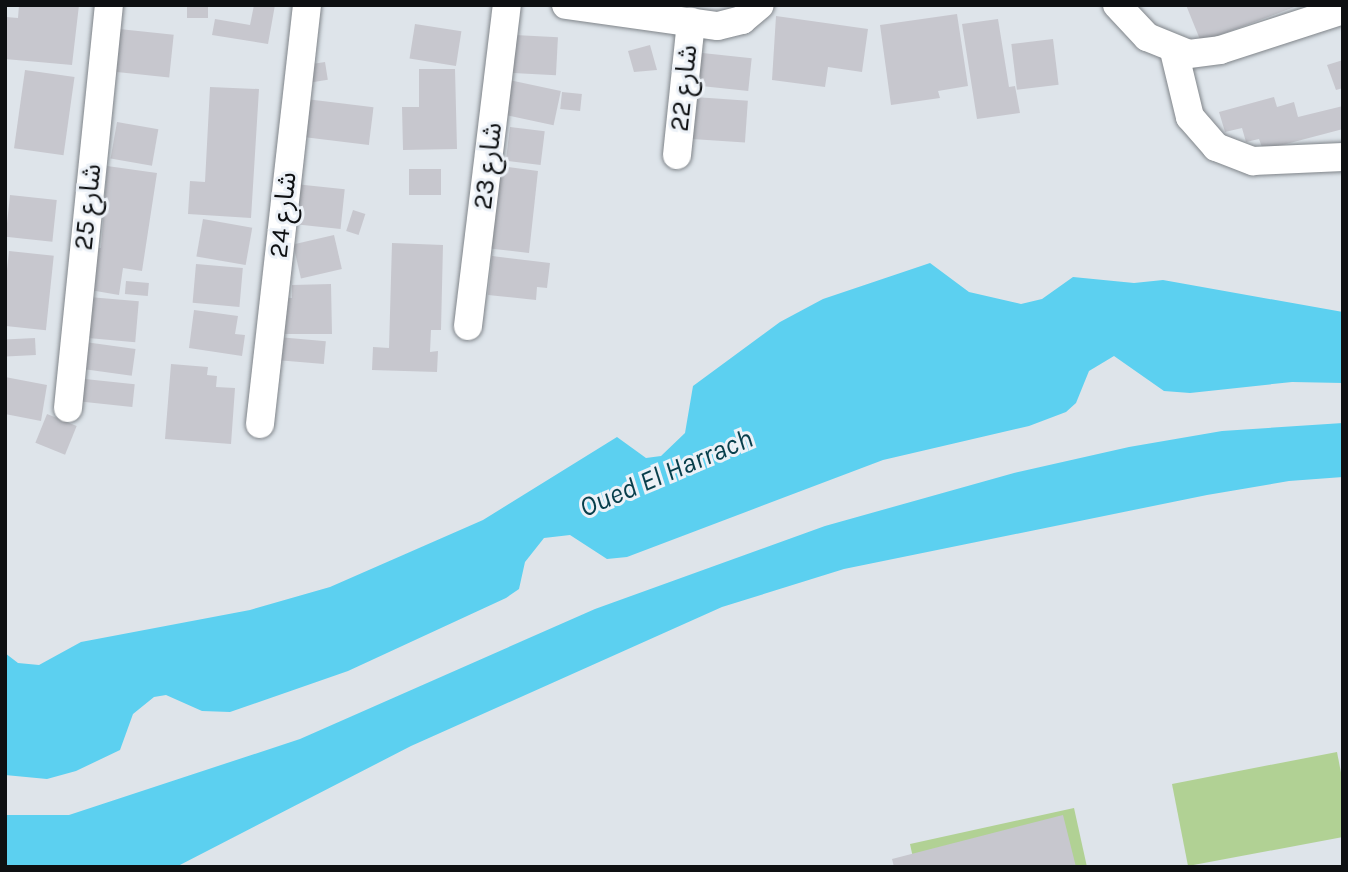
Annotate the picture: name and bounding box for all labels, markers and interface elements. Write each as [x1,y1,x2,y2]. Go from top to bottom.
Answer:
street label: شارع 22 [664,43,704,133]
street label: شارع 23 [467,121,509,211]
street label: شارع 25 [68,162,108,252]
street label: شارع 24 [263,170,303,260]
water label: Oued El Harrach [574,421,758,525]

